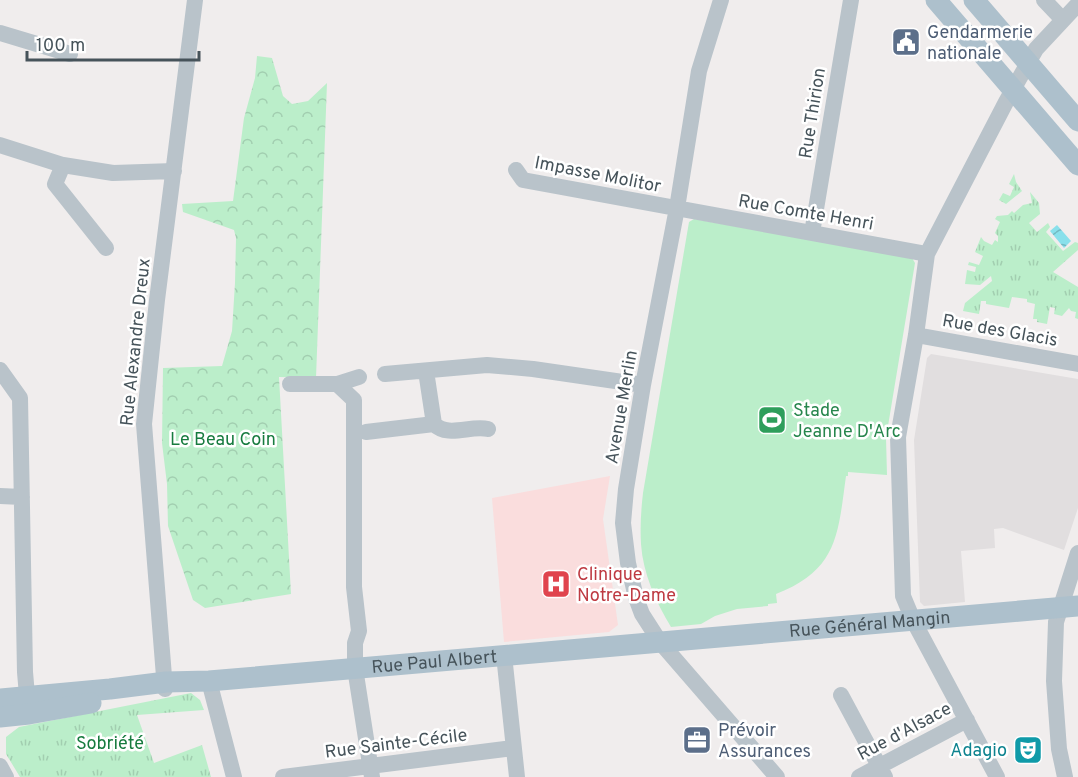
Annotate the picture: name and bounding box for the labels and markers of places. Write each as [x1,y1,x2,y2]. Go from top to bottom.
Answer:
place label: Gendarmerie nationale [927,22,1033,66]
public building icon: Gendarmerie nationale [890,26,922,58]
place label: Stade Jeanne D'Arc [793,400,901,444]
sports icon: Stade Jeanne D'Arc [756,404,788,436]
place label: Clinique Notre-Dame [577,564,676,608]
hospital icon: Clinique Notre-Dame [540,568,572,600]
place label: Prévoir Assurances [718,720,811,764]
office icon: Prévoir Assurances [681,724,713,756]
theatre icon: Adagio [1012,734,1044,766]
place label: Adagio [950,740,1007,763]

